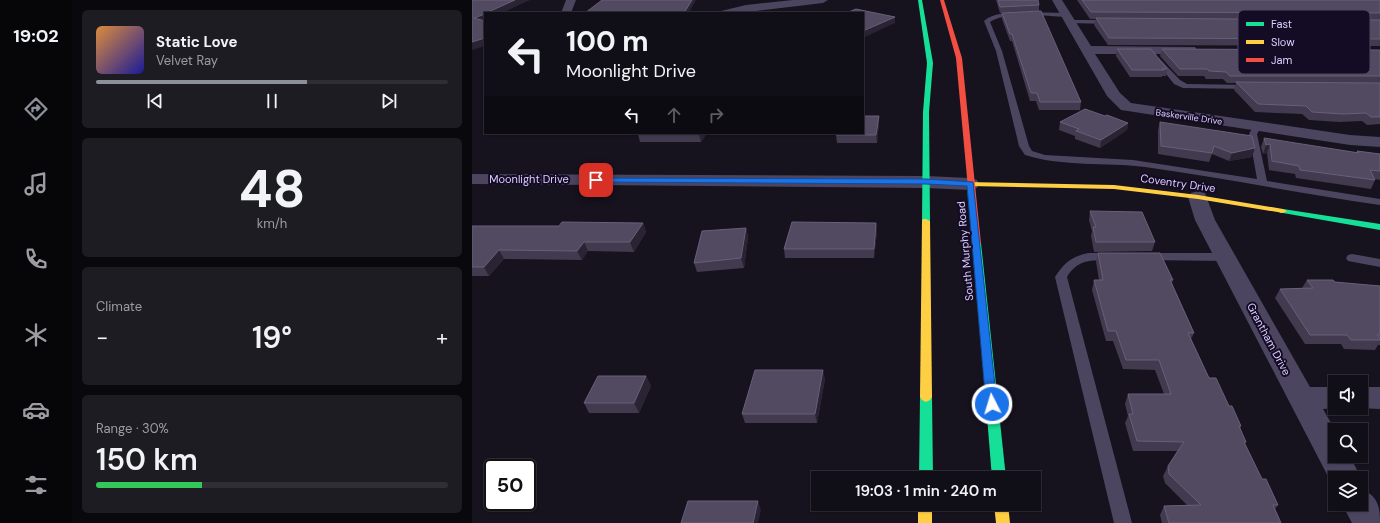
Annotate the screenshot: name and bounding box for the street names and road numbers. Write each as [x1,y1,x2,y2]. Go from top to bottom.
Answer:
street label: Baskerville Drive [1155,106,1223,128]
street label: Coventry Drive [1140,171,1216,195]
street label: Moonlight Drive [489,172,569,186]
street label: South Murphy Road [954,200,976,301]
street label: Grantham Drive [1244,300,1294,378]

